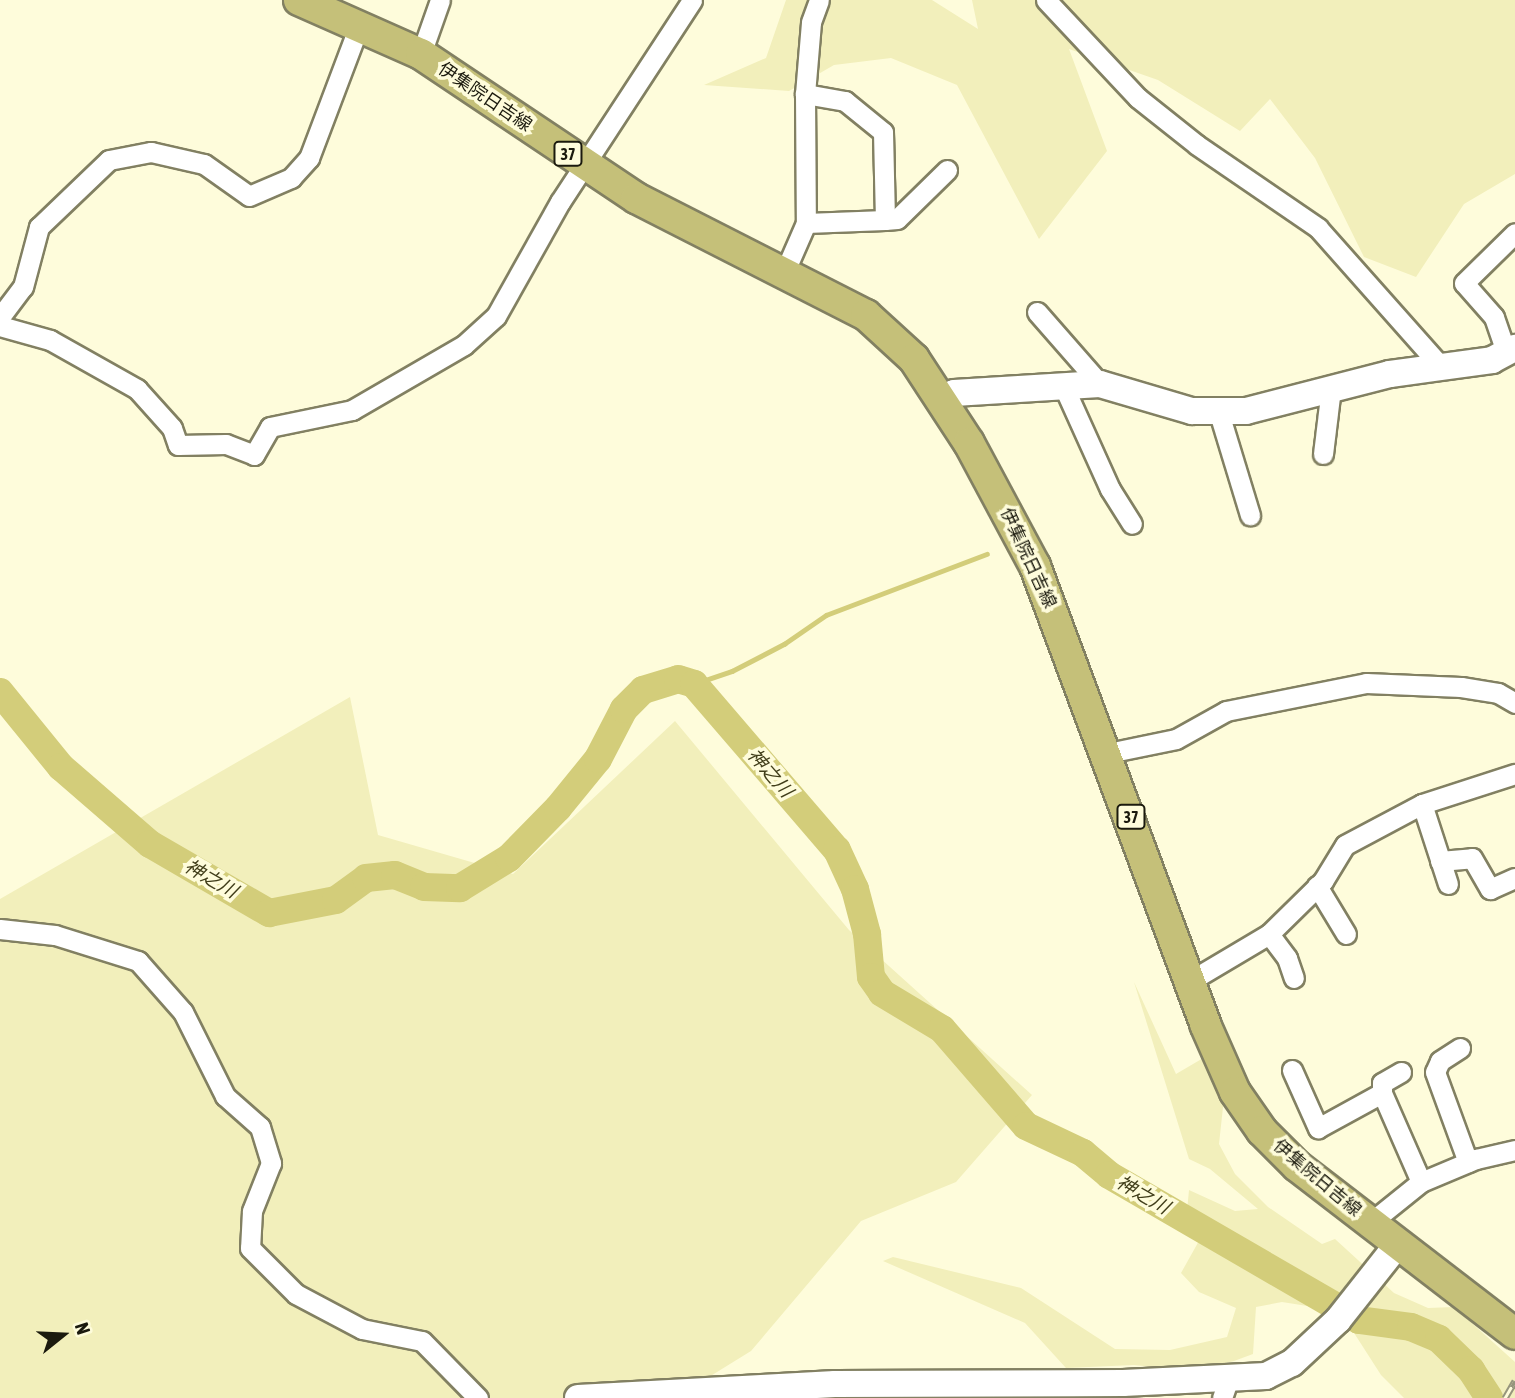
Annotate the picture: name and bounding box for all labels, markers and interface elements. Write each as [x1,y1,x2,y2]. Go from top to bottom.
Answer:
street label: 伊集院日吉線 [434,58,536,136]
road number: 37 [552,142,584,166]
street label: 伊集院日吉線 [995,504,1061,612]
water label: 神之川 [743,744,797,802]
road number: 37 [1115,804,1147,830]
water label: 神之川 [181,855,241,903]
street label: 伊集院日吉線 [1269,1135,1365,1221]
water label: 神之川 [1113,1171,1173,1219]
north arrow [28,1300,98,1370]
text: N [71,1320,95,1337]

